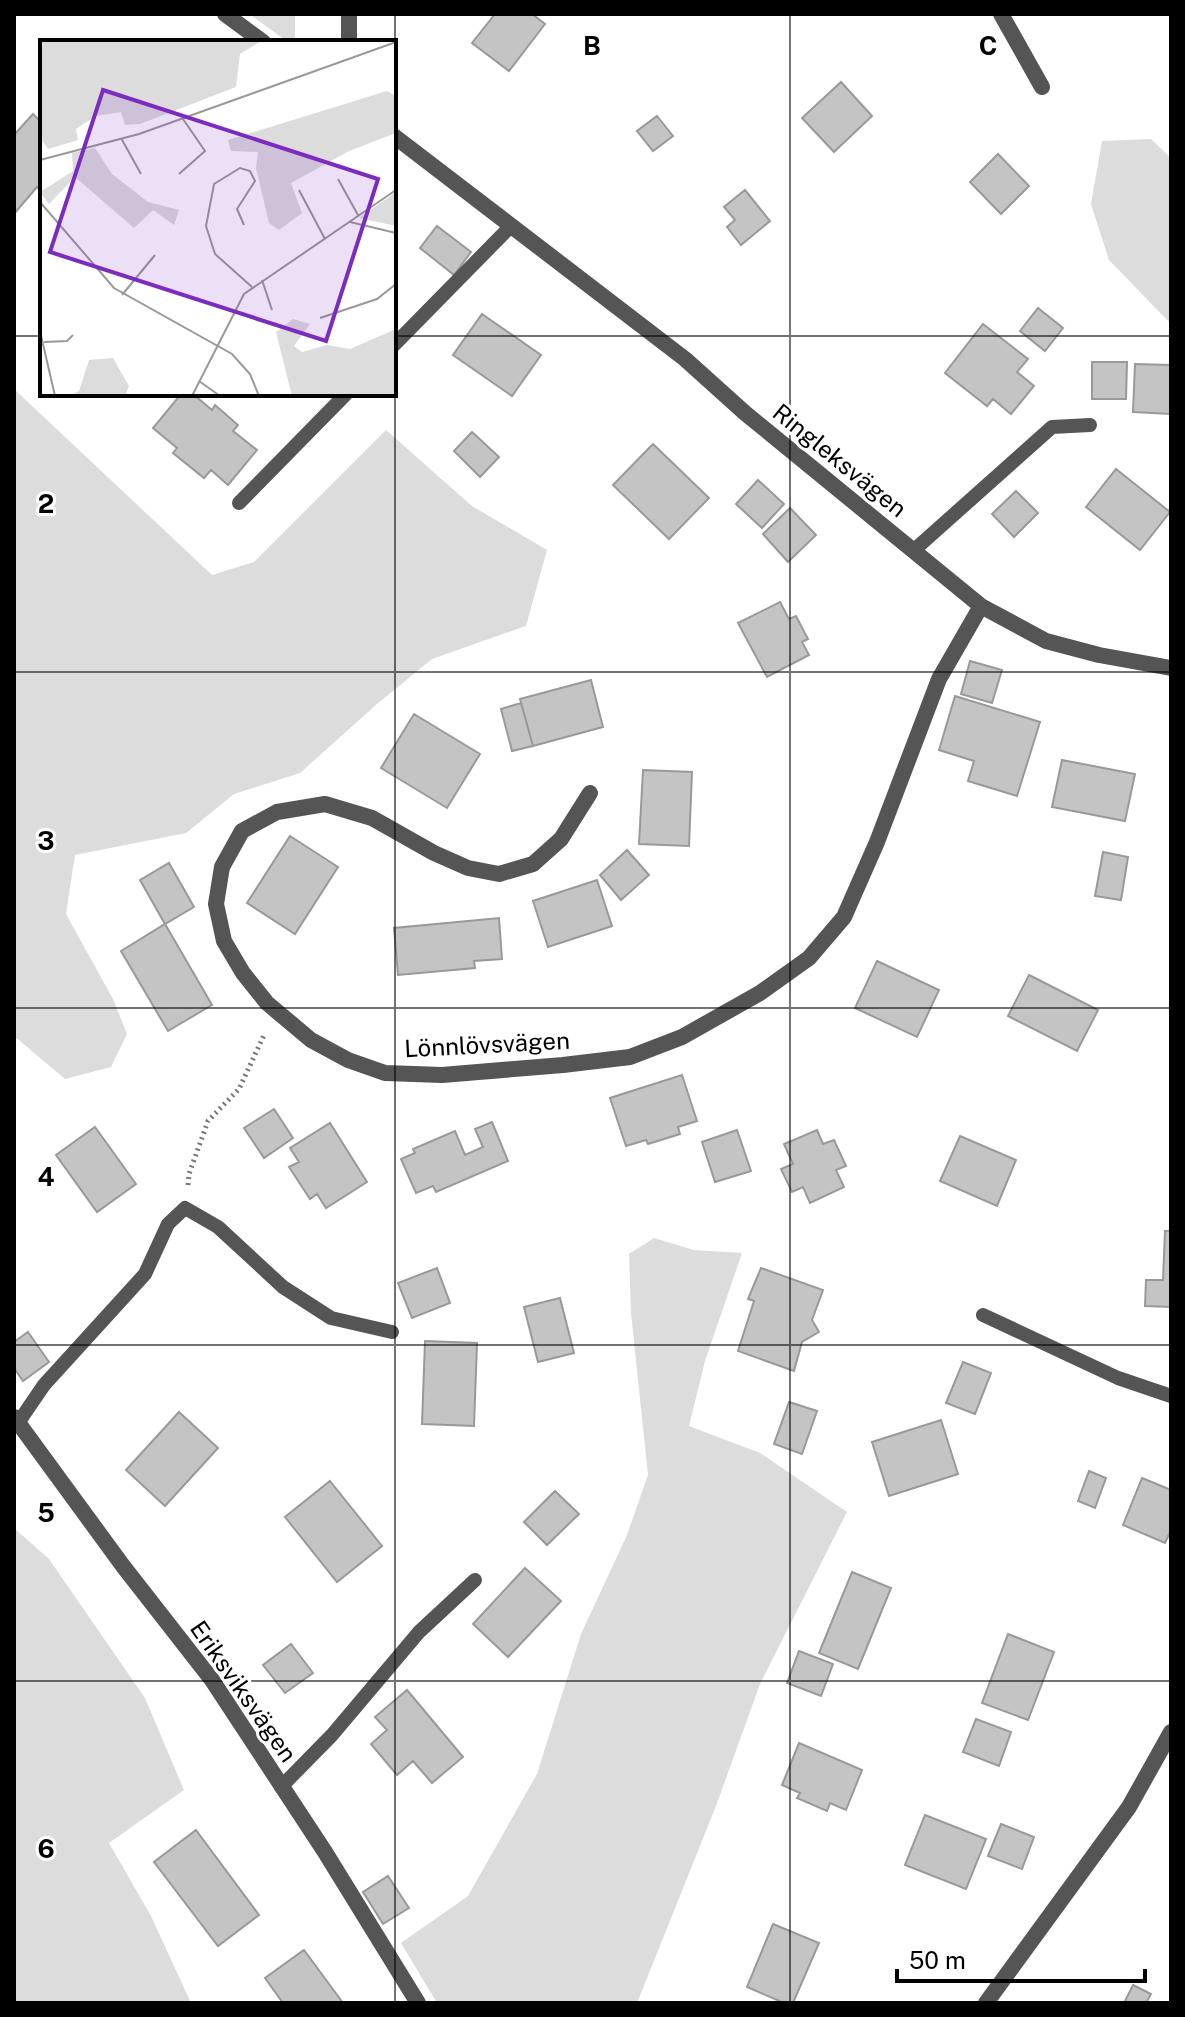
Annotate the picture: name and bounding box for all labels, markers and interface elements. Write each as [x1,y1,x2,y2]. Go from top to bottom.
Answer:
text: B [583,30,601,61]
text: C [979,30,997,61]
inset map [40,40,396,396]
street label: Ringleksvägen [768,398,912,522]
text: 2 [38,488,54,519]
text: 3 [37,825,55,856]
street label: Lönnlövsvägen [404,1026,570,1062]
text: 4 [37,1161,55,1192]
text: 5 [37,1497,55,1528]
street label: Eriksviksvägen [185,1615,303,1767]
text: 6 [37,1833,55,1864]
scale bar [897,1933,1145,1983]
text: 50 m [909,1946,966,1974]

